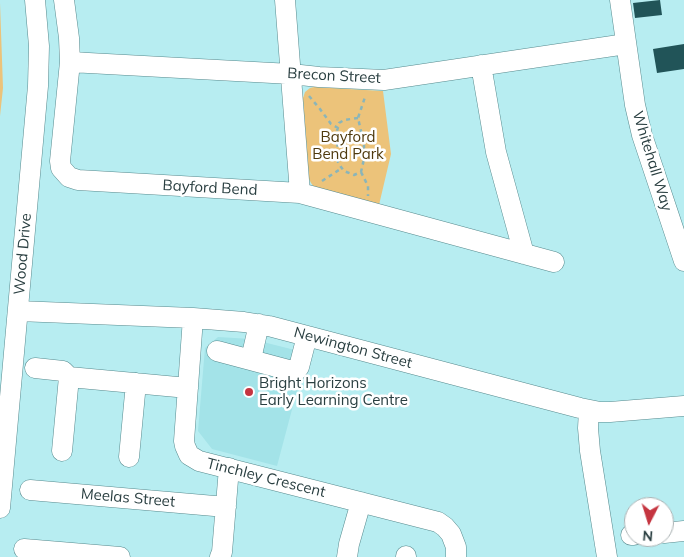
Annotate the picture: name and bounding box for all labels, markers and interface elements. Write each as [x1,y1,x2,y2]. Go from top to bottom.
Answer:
street label: Brecon Street [287,65,381,87]
street label: Whitehall Way [628,109,676,213]
park label: Bayford Bend Park [312,128,384,163]
street label: Bayford Bend [162,177,258,199]
street label: Wood Drive [10,212,36,296]
street label: Newington Street [292,324,414,372]
place label: Bright Horizons Early Learning Centre [259,374,408,409]
marker: Bright Horizons Early Learning Centre [243,386,255,398]
street label: Tinchley Crescent [205,455,327,501]
street label: Meelas Street [80,485,176,511]
north arrow [624,497,674,547]
text: N [642,527,654,545]

